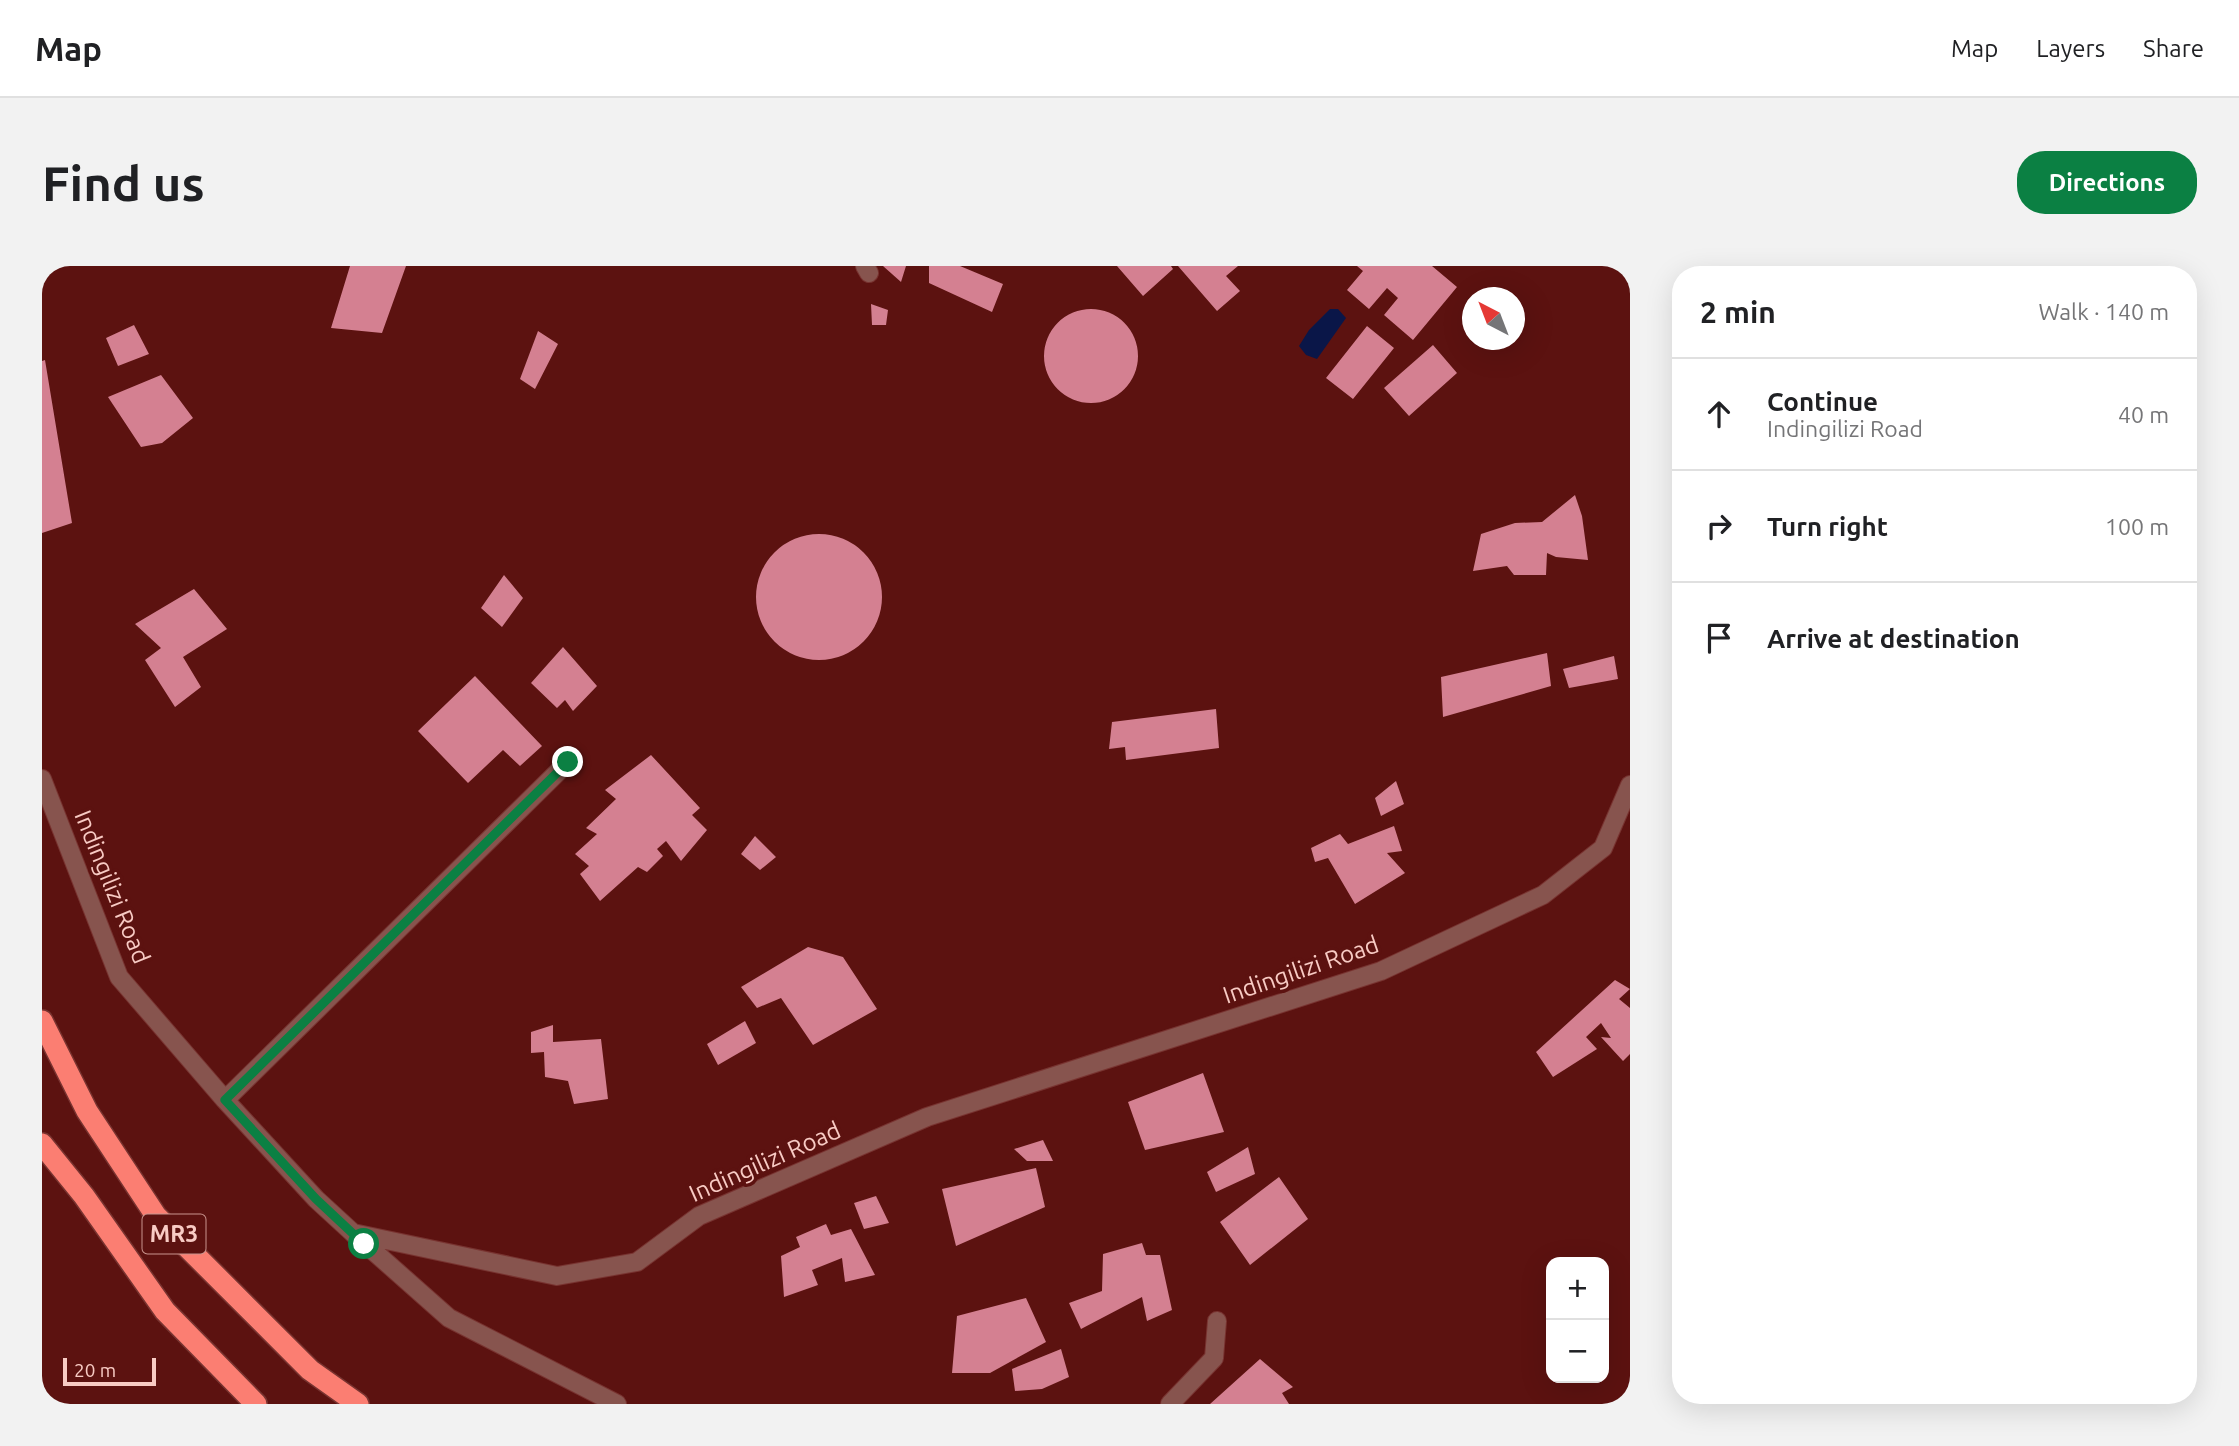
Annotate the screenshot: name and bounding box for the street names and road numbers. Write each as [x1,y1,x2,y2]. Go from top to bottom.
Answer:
street label: Indingilizi Road [69,806,155,967]
street label: Indingilizi Road [1219,930,1382,1009]
street label: Indingilizi Road [685,1116,845,1207]
road number: MR3 [142,1214,206,1253]

